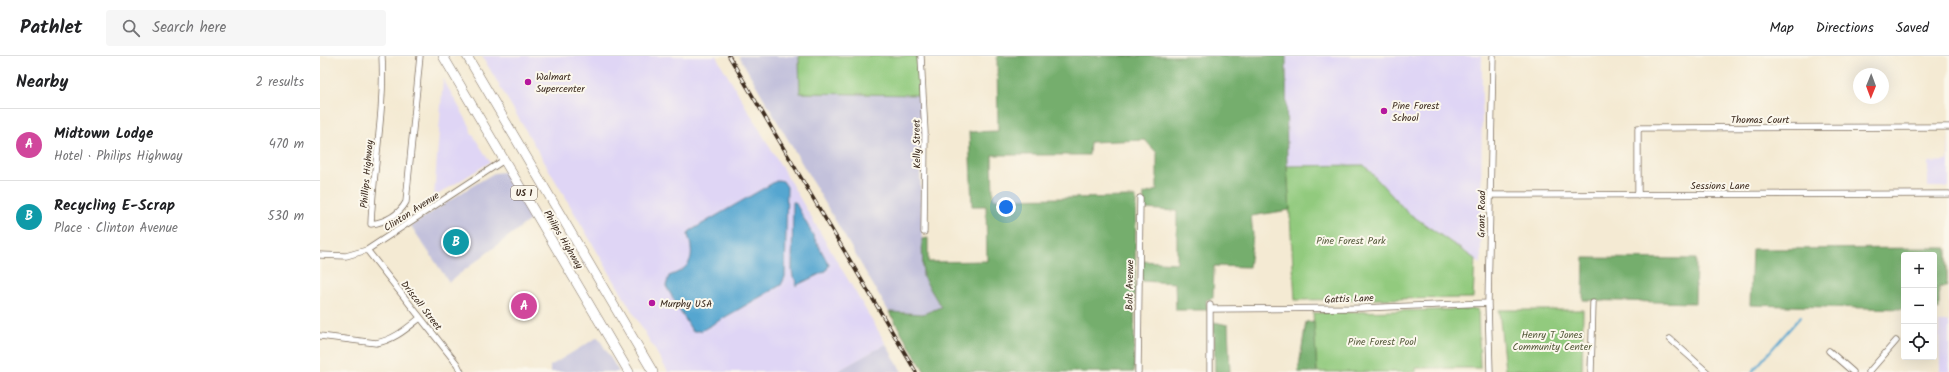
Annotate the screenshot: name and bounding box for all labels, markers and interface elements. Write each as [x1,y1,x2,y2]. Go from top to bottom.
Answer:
search box [106,10,386,46]
text: Pathlet [20,13,82,43]
text: Search here [152,16,226,40]
icon: search [120,17,142,39]
text: Map [1769,17,1794,39]
text: Directions [1816,17,1874,39]
text: Saved [1896,17,1929,39]
north arrow [1853,68,1889,104]
text: Nearby [16,69,68,96]
place label: Walmart Supercenter [536,69,585,97]
text: 2 results [256,72,304,93]
marker: Walmart Supercenter [523,77,533,87]
place label: Pine Forest School [1392,98,1439,126]
marker: Pine Forest School [1379,106,1389,116]
street label: Thomas Court [1731,112,1789,128]
street label: Kelly Street [909,119,925,169]
text: Midtown Lodge [54,122,153,146]
text: A [25,134,33,155]
text: 470 m [269,134,304,155]
street label: Phillips Highway [356,139,378,209]
text: Hotel · Philips Highway [54,146,182,167]
street label: Sessions Lane [1691,178,1750,194]
road number: US 1 [511,186,537,200]
street label: Clinton Avenue [381,188,443,236]
street label: Grant Road [1474,189,1490,238]
text: Recycling E-Scrap [54,194,175,218]
your location [996,197,1016,217]
text: B [25,206,33,227]
text: 530 m [268,206,304,227]
street label: Philips Highway [539,207,587,272]
text: Place · Clinton Avenue [54,218,178,239]
pin: B [443,227,469,257]
park label: Pine Forest Park [1316,233,1386,249]
map controls [1901,252,1937,360]
button: + [1901,252,1937,288]
street label: Bolt Avenue [1122,259,1138,310]
street label: Driscoll Street [397,277,446,334]
button: − [1901,288,1937,324]
street label: Gattis Lane [1324,290,1374,308]
pin: A [511,291,537,321]
place label: Murphy USA [660,296,712,312]
marker: Murphy USA [647,298,657,308]
button: locate [1901,324,1937,360]
park label: Henry T Jones Community Center [1512,327,1592,355]
park label: Pine Forest Pool [1348,334,1417,350]

